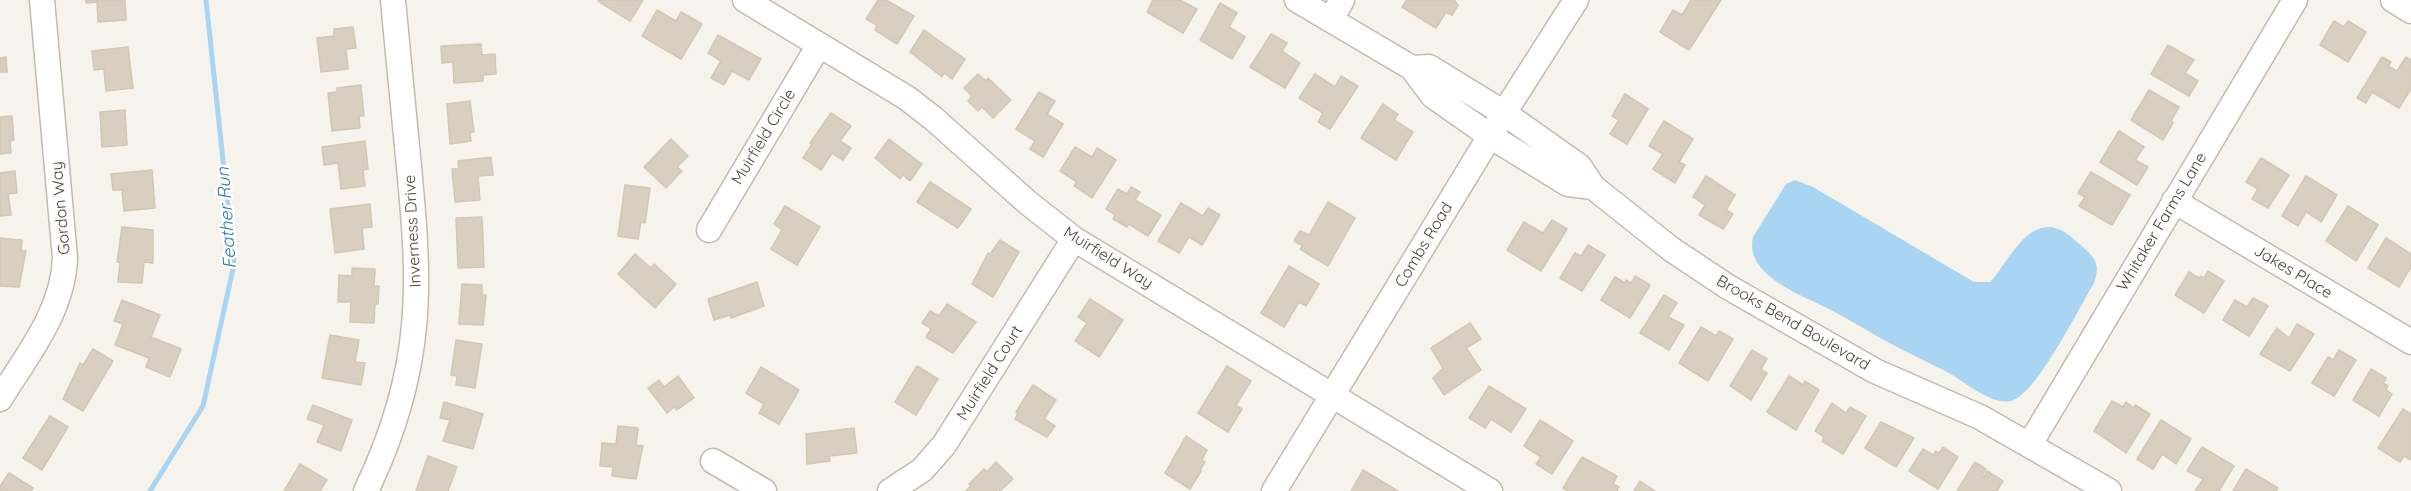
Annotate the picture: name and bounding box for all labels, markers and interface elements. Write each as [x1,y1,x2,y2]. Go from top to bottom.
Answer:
street label: Muirfield Circle [728,86,800,188]
street label: Whitaker Farms Lane [2113,149,2211,295]
street label: Gordon Way [47,161,75,255]
water label: Feather Run [213,166,241,270]
street label: Inverness Drive [400,174,426,288]
street label: Combs Road [1391,199,1457,291]
street label: Muirfield Way [1060,223,1156,293]
street label: Jakes Place [2250,241,2336,303]
street label: Brooks Bend Boulevard [1713,271,1873,375]
street label: Muirfield Court [953,322,1027,424]

